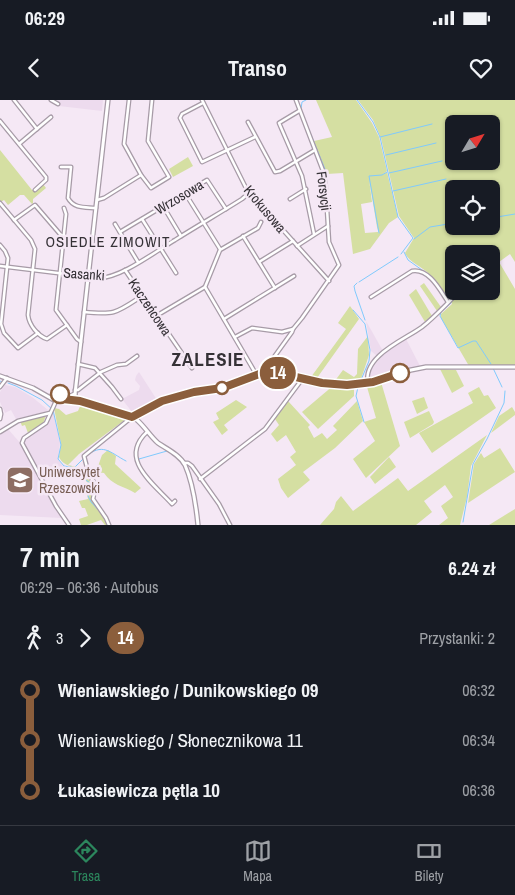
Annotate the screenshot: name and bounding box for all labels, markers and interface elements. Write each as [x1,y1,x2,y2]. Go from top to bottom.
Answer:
text: 06:29 [25,5,65,31]
text: Transo [228,53,287,83]
icon: back [20,54,48,82]
icon: heart [467,54,495,82]
north arrow [445,115,500,170]
map controls [445,115,500,300]
street label: Forsycji [313,170,335,212]
street label: Wrzosowa [151,175,207,218]
button: locate [445,180,500,235]
street label: Krokusowa [240,181,291,237]
district label: OSIEDLE ZIMOWIT [45,231,171,252]
button: layers [445,245,500,300]
street label: Sasanki [63,264,105,284]
street label: Kaczeńcowa [124,275,176,340]
district label: ZALESIE [172,346,244,372]
line badge: 14 [256,357,300,389]
text: 14 [270,360,286,385]
unlabelled marker [390,363,410,383]
unlabelled marker [215,381,229,395]
unlabelled marker [50,384,70,404]
place label: Uniwersytet Rzeszowski [39,463,100,497]
school or university icon: Uniwersytet Rzeszowski [5,465,35,495]
text: 7 min [20,538,80,576]
text: 6.24 zł [448,555,495,581]
text: 06:29 – 06:36 · Autobus [20,576,159,598]
icon: walk [20,624,48,652]
icon: forward [71,624,99,652]
text: 14 [117,625,134,650]
text: 3 [56,627,63,649]
text: Przystanki: 2 [419,627,495,649]
text: Wieniawskiego / Dunikowskiego 09 [58,677,319,703]
text: 06:32 [462,679,495,701]
text: Wieniawskiego / Słonecznikowa 11 [58,727,303,753]
text: 06:34 [462,729,495,751]
text: Łukasiewicza pętla 10 [58,777,220,803]
text: 06:36 [462,779,495,801]
tab: Trasa [71,837,100,885]
tab: Mapa [243,837,272,885]
tab: Bilety [415,837,444,885]

